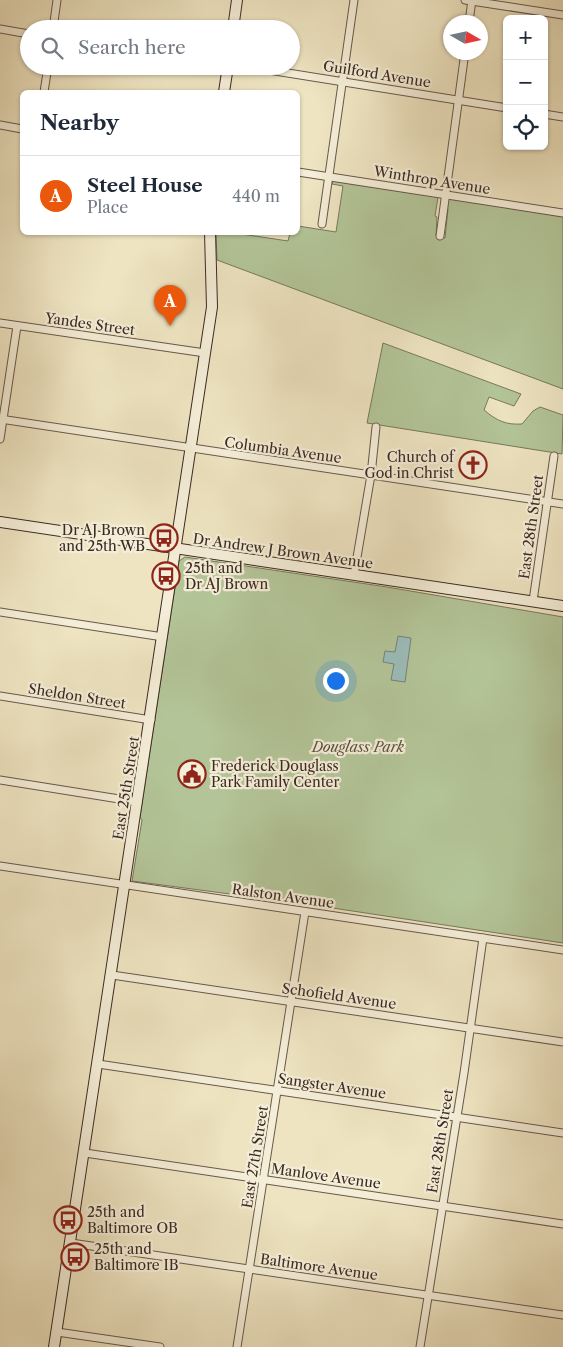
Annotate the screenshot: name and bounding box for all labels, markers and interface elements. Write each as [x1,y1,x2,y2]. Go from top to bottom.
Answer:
north arrow [443,15,488,60]
map controls [503,15,548,150]
button: + [503,15,548,60]
search box [20,20,300,75]
icon: search [38,34,66,62]
text: Search here [78,36,186,59]
street label: Guilford Avenue [322,57,432,91]
button: − [503,60,548,105]
button: locate [503,105,548,150]
text: Nearby [40,110,119,135]
street label: Winthrop Avenue [371,162,492,198]
text: Steel House [87,174,203,197]
text: A [50,186,62,206]
text: 440 m [232,186,280,206]
text: Place [87,197,128,217]
pin: A [154,285,186,326]
street label: Yandes Street [43,309,136,339]
street label: Columbia Avenue [223,433,343,467]
place label: Church of God in Christ [364,448,456,482]
church icon: Church of God in Christ [458,450,488,480]
street label: East 28th Street [515,474,547,580]
place label: Dr AJ Brown and 25th WB [59,521,145,555]
bus stop icon: Dr AJ Brown and 25th WB [149,523,179,553]
street label: Dr Andrew J Brown Avenue [192,529,374,573]
place label: 25th and Dr AJ Brown [185,559,268,593]
bus stop icon: 25th and Dr AJ Brown [151,561,181,591]
your location [323,668,349,694]
street label: Sheldon Street [27,679,127,713]
street label: East 25th Street [109,735,143,841]
park label: Douglass Park [311,738,405,756]
place label: Frederick Douglass Park Family Center [211,757,339,791]
public building icon: Frederick Douglass Park Family Center [177,759,207,789]
street label: Ralston Avenue [231,880,335,912]
street label: Schofield Avenue [281,979,398,1013]
street label: Sangster Avenue [277,1069,387,1103]
street label: East 28th Street [423,1088,457,1194]
street label: East 27th Street [238,1104,272,1210]
street label: Manlove Avenue [270,1159,382,1193]
place label: 25th and Baltimore OB [87,1203,178,1237]
bus stop icon: 25th and Baltimore OB [53,1205,83,1235]
place label: 25th and Baltimore IB [94,1240,179,1274]
bus stop icon: 25th and Baltimore IB [60,1242,90,1272]
street label: Baltimore Avenue [259,1250,379,1284]

